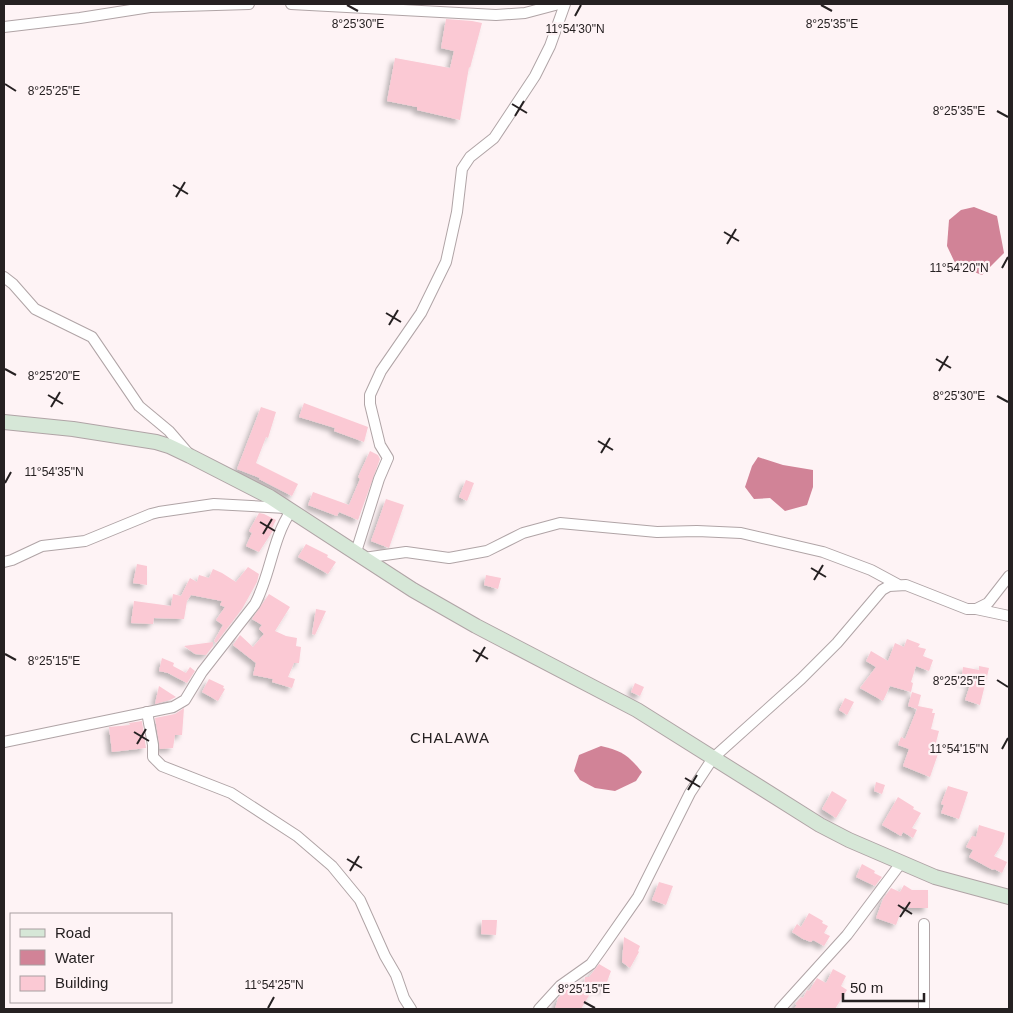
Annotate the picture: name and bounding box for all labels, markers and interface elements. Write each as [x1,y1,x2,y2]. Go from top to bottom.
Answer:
text: 8°25'30"E [332,17,384,31]
text: 8°25'35"E [806,17,858,31]
text: 11°54'30"N [545,22,605,36]
text: 8°25'25"E [28,84,80,98]
text: 8°25'35"E [933,104,985,118]
text: 11°54'20"N [929,261,989,275]
text: 8°25'20"E [28,369,80,383]
text: 8°25'30"E [933,389,985,403]
text: 11°54'35"N [24,465,84,479]
text: 8°25'15"E [28,654,80,668]
text: 8°25'25"E [933,674,985,688]
district label: CHALAWA [410,729,490,746]
text: 11°54'15"N [929,742,989,756]
legend [10,913,172,1003]
text: Road [55,924,91,941]
text: Water [55,949,94,966]
scale bar [843,970,924,1002]
text: Building [55,974,108,991]
text: 11°54'25"N [244,978,304,992]
text: 50 m [850,979,883,996]
text: 8°25'15"E [558,982,610,996]

